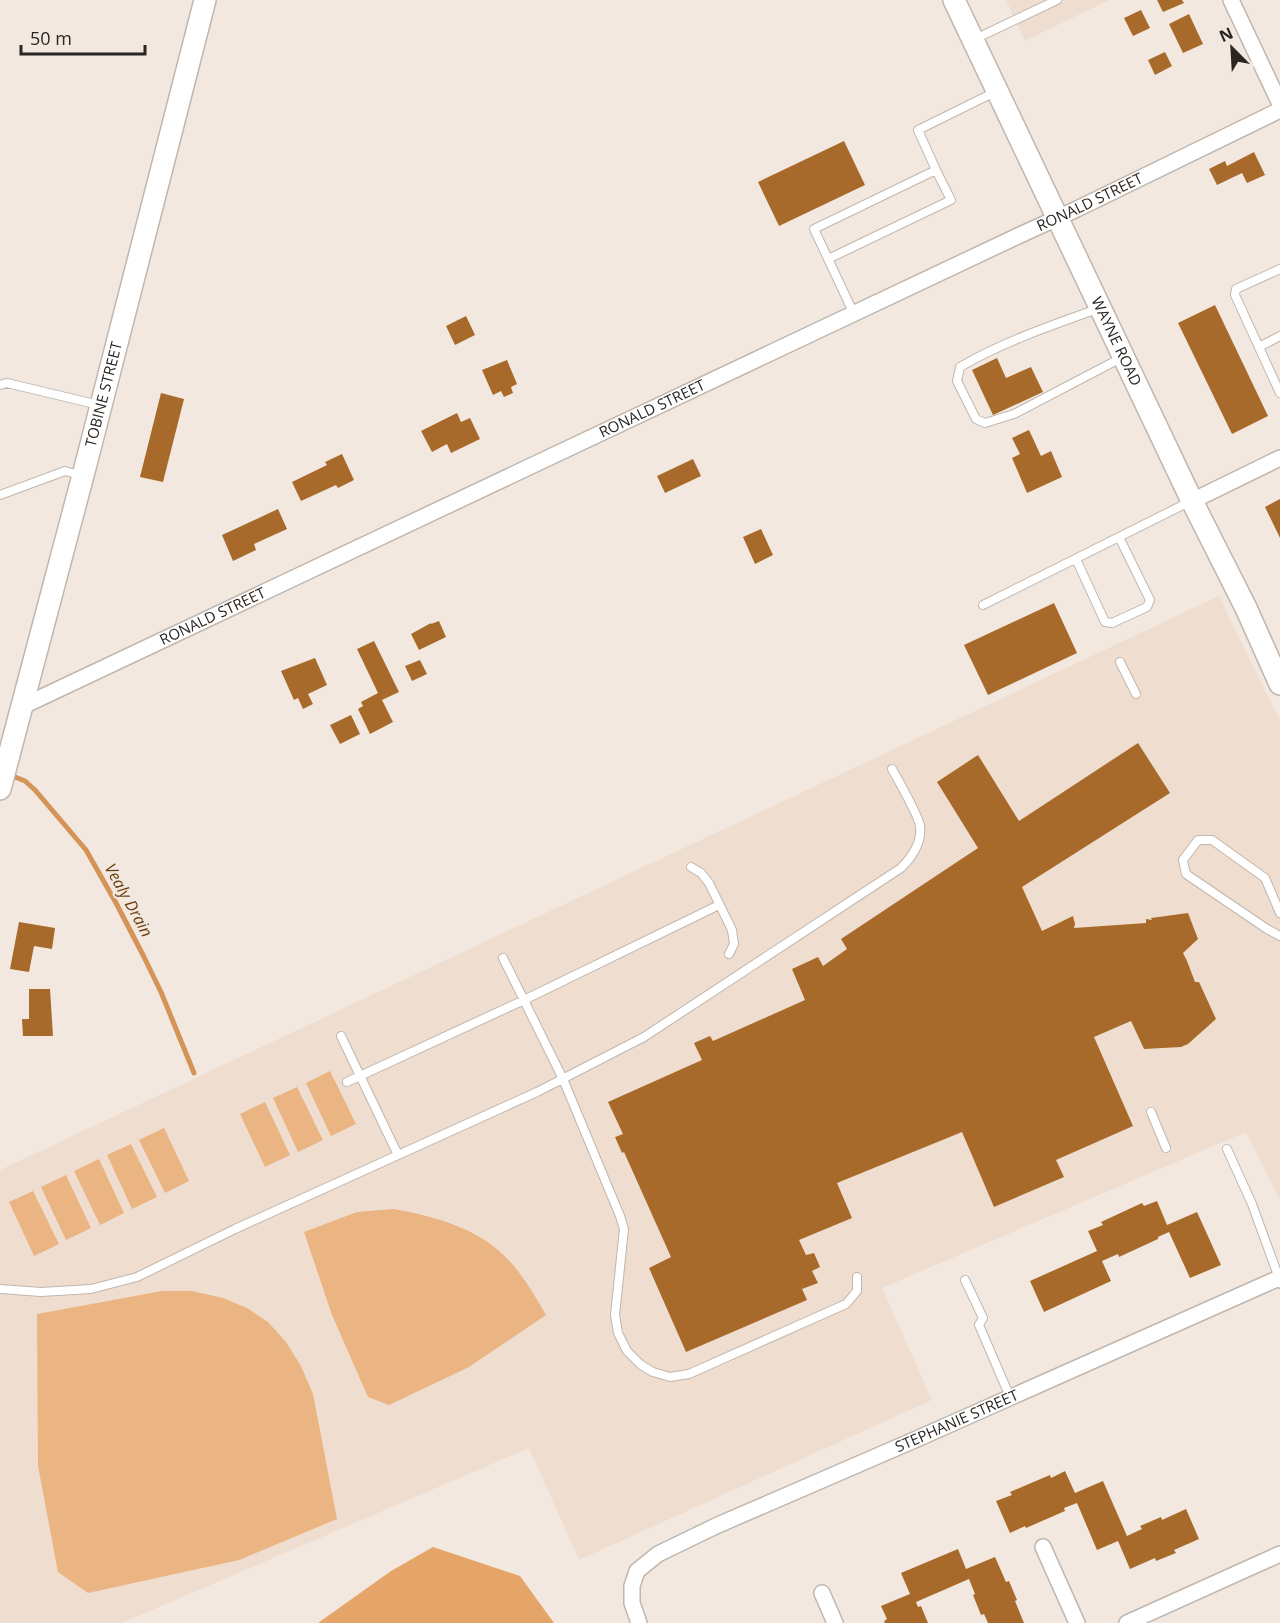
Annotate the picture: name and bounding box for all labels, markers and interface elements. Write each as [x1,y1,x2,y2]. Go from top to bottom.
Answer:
scale bar [21,18,146,56]
north arrow [1202,18,1262,78]
text: N [1215,22,1236,47]
text: 50 m [30,26,72,50]
street label: RONALD STREET [1033,167,1146,235]
street label: WAYNE ROAD [1087,293,1147,389]
street label: TOBINE STREET [80,339,126,449]
street label: RONALD STREET [595,374,709,442]
street label: RONALD STREET [156,582,269,649]
water label: Vealy Drain [100,859,158,941]
street label: STEPHANIE STREET [892,1384,1022,1456]

